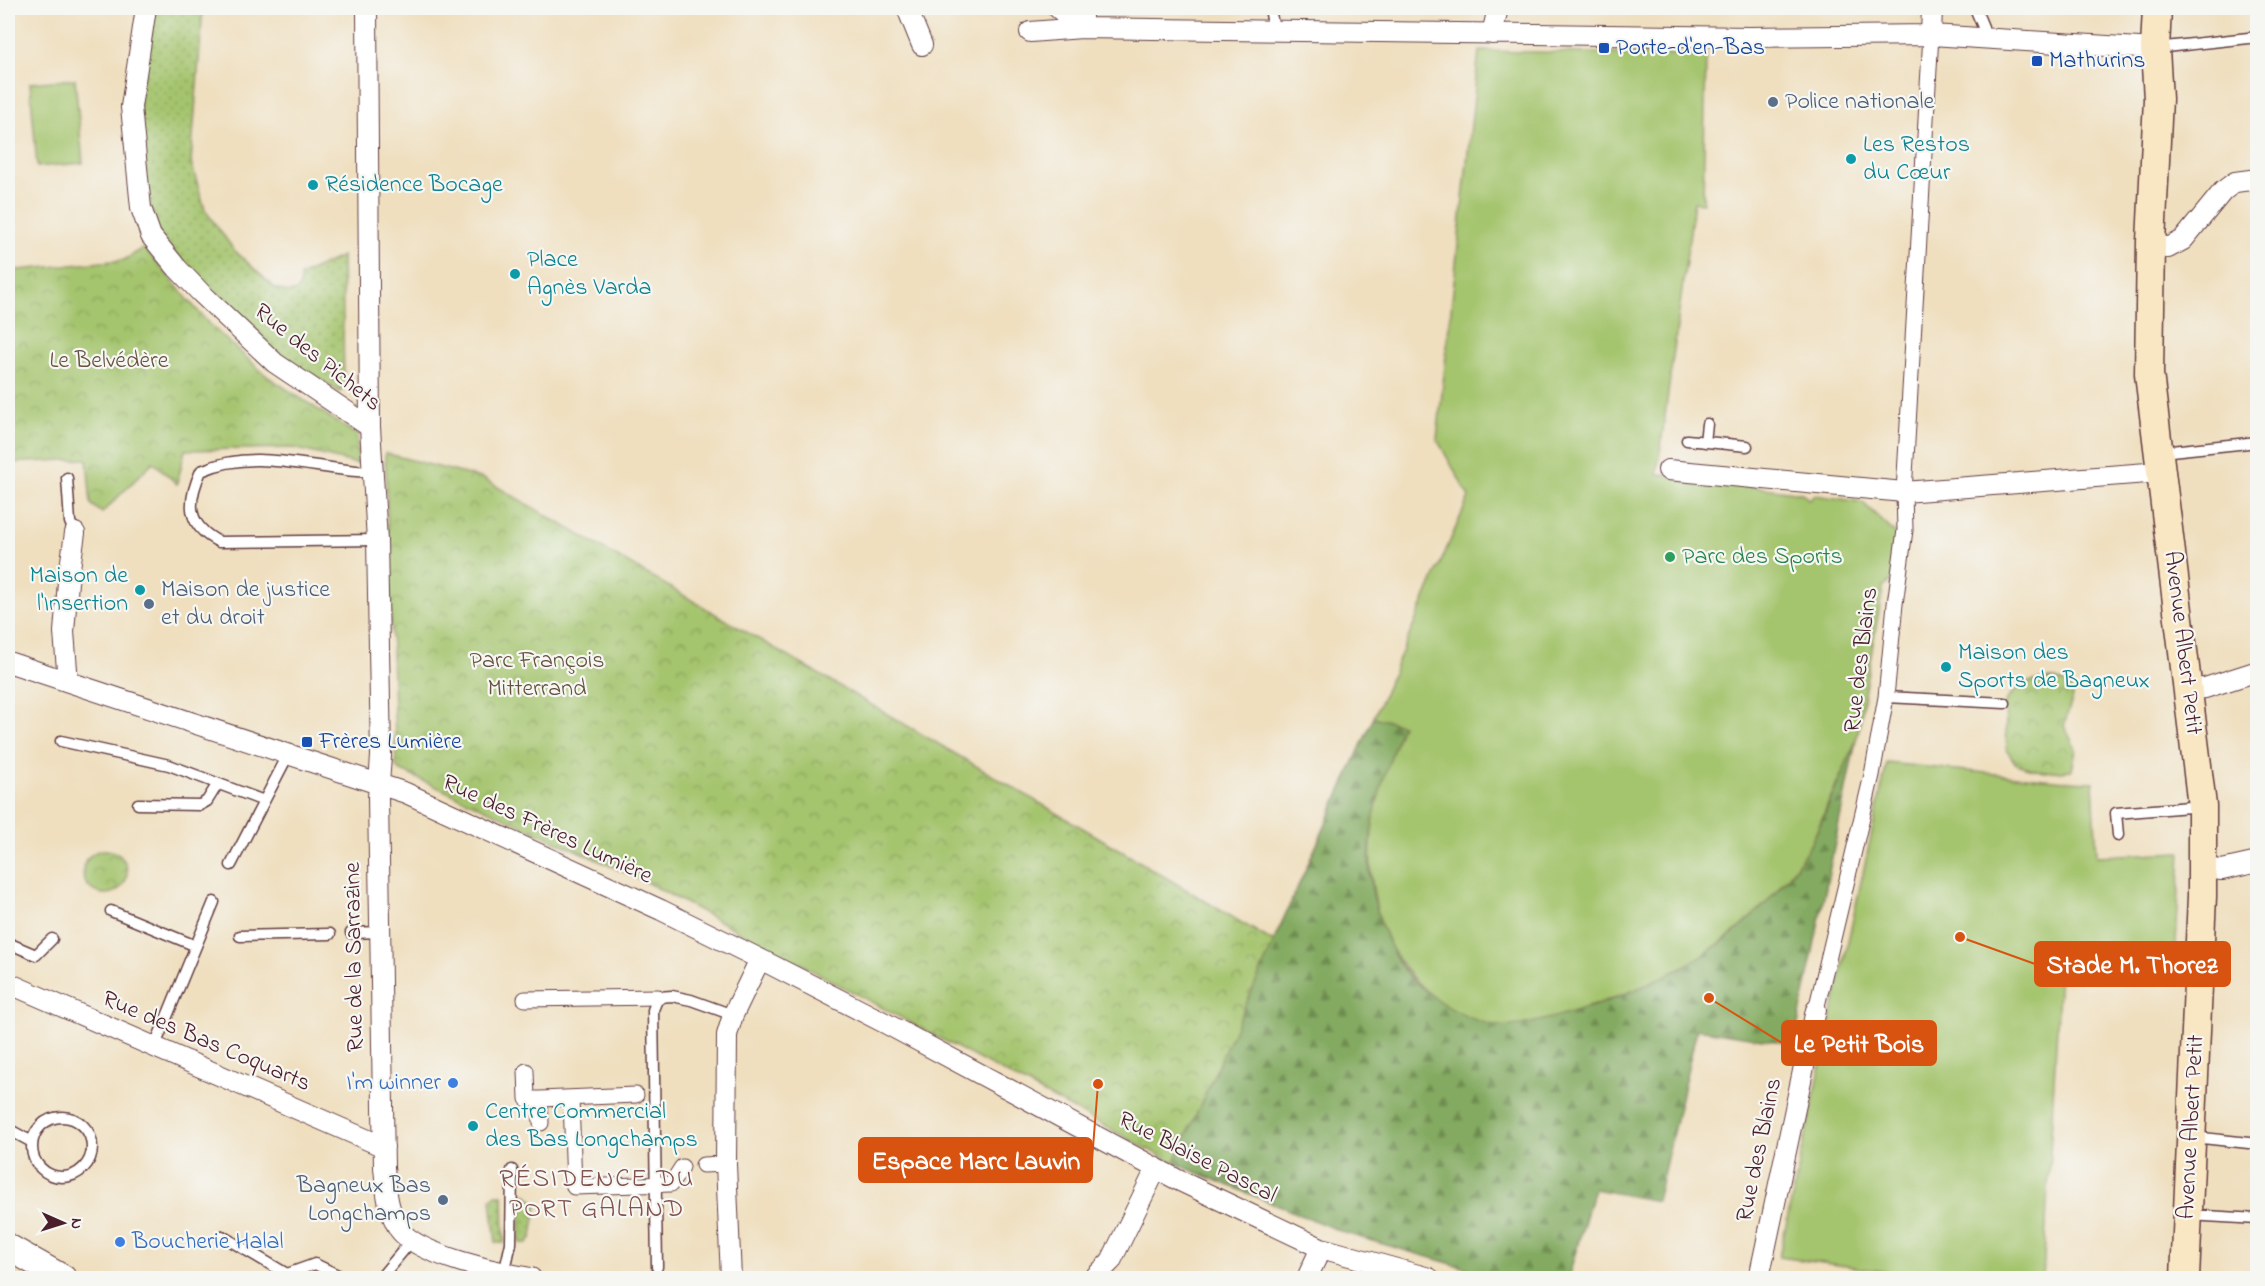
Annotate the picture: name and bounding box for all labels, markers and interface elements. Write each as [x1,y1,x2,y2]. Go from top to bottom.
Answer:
place label: Porte-d'en-Bas [1616,31,1765,66]
marker: Porte-d'en-Bas [1597,41,1611,55]
place label: Mathurins [2049,44,2145,79]
marker: Mathurins [2030,54,2044,68]
place label: Police nationale [1785,85,1934,120]
marker: Police nationale [1766,95,1780,109]
place label: Les Restos du Cœur [1863,128,1970,191]
marker: Les Restos du Cœur [1844,152,1858,166]
place label: Résidence Bocage [325,168,503,203]
marker: Résidence Bocage [306,178,320,192]
place label: Place Agnès Varda [527,243,652,306]
marker: Place Agnès Varda [508,267,522,281]
street label: Rue des Pichets [245,295,389,421]
park label: Le Belvédère [49,344,169,379]
place label: Parc des Sports [1682,540,1843,575]
street label: Avenue Albert Petit [2153,549,2211,737]
marker: Parc des Sports [1663,550,1677,564]
place label: Maison de l'Insertion [29,559,128,622]
place label: Maison de justice et du droit [161,573,330,636]
marker: Maison de l'Insertion [133,583,147,597]
street label: Rue des Blains [1836,585,1888,735]
marker: Maison de justice et du droit [142,597,156,611]
place label: Maison des Sports de Bagneux [1958,636,2150,699]
park label: Parc François Mitterrand [469,644,605,707]
marker: Maison des Sports de Bagneux [1939,660,1953,674]
place label: Frères Lumière [318,725,462,760]
marker: Frères Lumière [300,735,314,749]
street label: Rue des Frères Lumière [436,766,658,894]
street label: Rue de la Sarrazine [336,861,374,1052]
callout: Stade M. Thorez [2035,942,2230,986]
text: Stade M. Thorez [2046,948,2219,986]
street label: Rue des Bas Coquarts [96,982,316,1102]
callout: Le Petit Bois [1782,1021,1936,1065]
text: Le Petit Bois [1794,1027,1924,1065]
street label: Avenue Albert Petit [2170,1034,2214,1220]
place label: I'm winner [346,1066,442,1101]
street label: Rue des Blains [1728,1075,1792,1225]
marker: I'm winner [446,1076,460,1090]
place label: Centre Commercial des Bas Longchamps [485,1095,698,1158]
street label: Rue Blaise Pascal [1112,1103,1282,1213]
marker: Centre Commercial des Bas Longchamps [466,1119,480,1133]
callout: Espace Marc Lauvin [859,1138,1092,1182]
text: Espace Marc Lauvin [872,1144,1081,1182]
district label: RÉSIDENCE DU PORT GALAND [499,1161,695,1229]
place label: Bagneux Bas Longchamps [296,1169,431,1232]
north arrow [33,1193,93,1253]
marker: Bagneux Bas Longchamps [436,1193,450,1207]
text: N [64,1218,88,1230]
place label: Boucherie Halal [131,1225,284,1260]
marker: Boucherie Halal [113,1235,127,1249]

